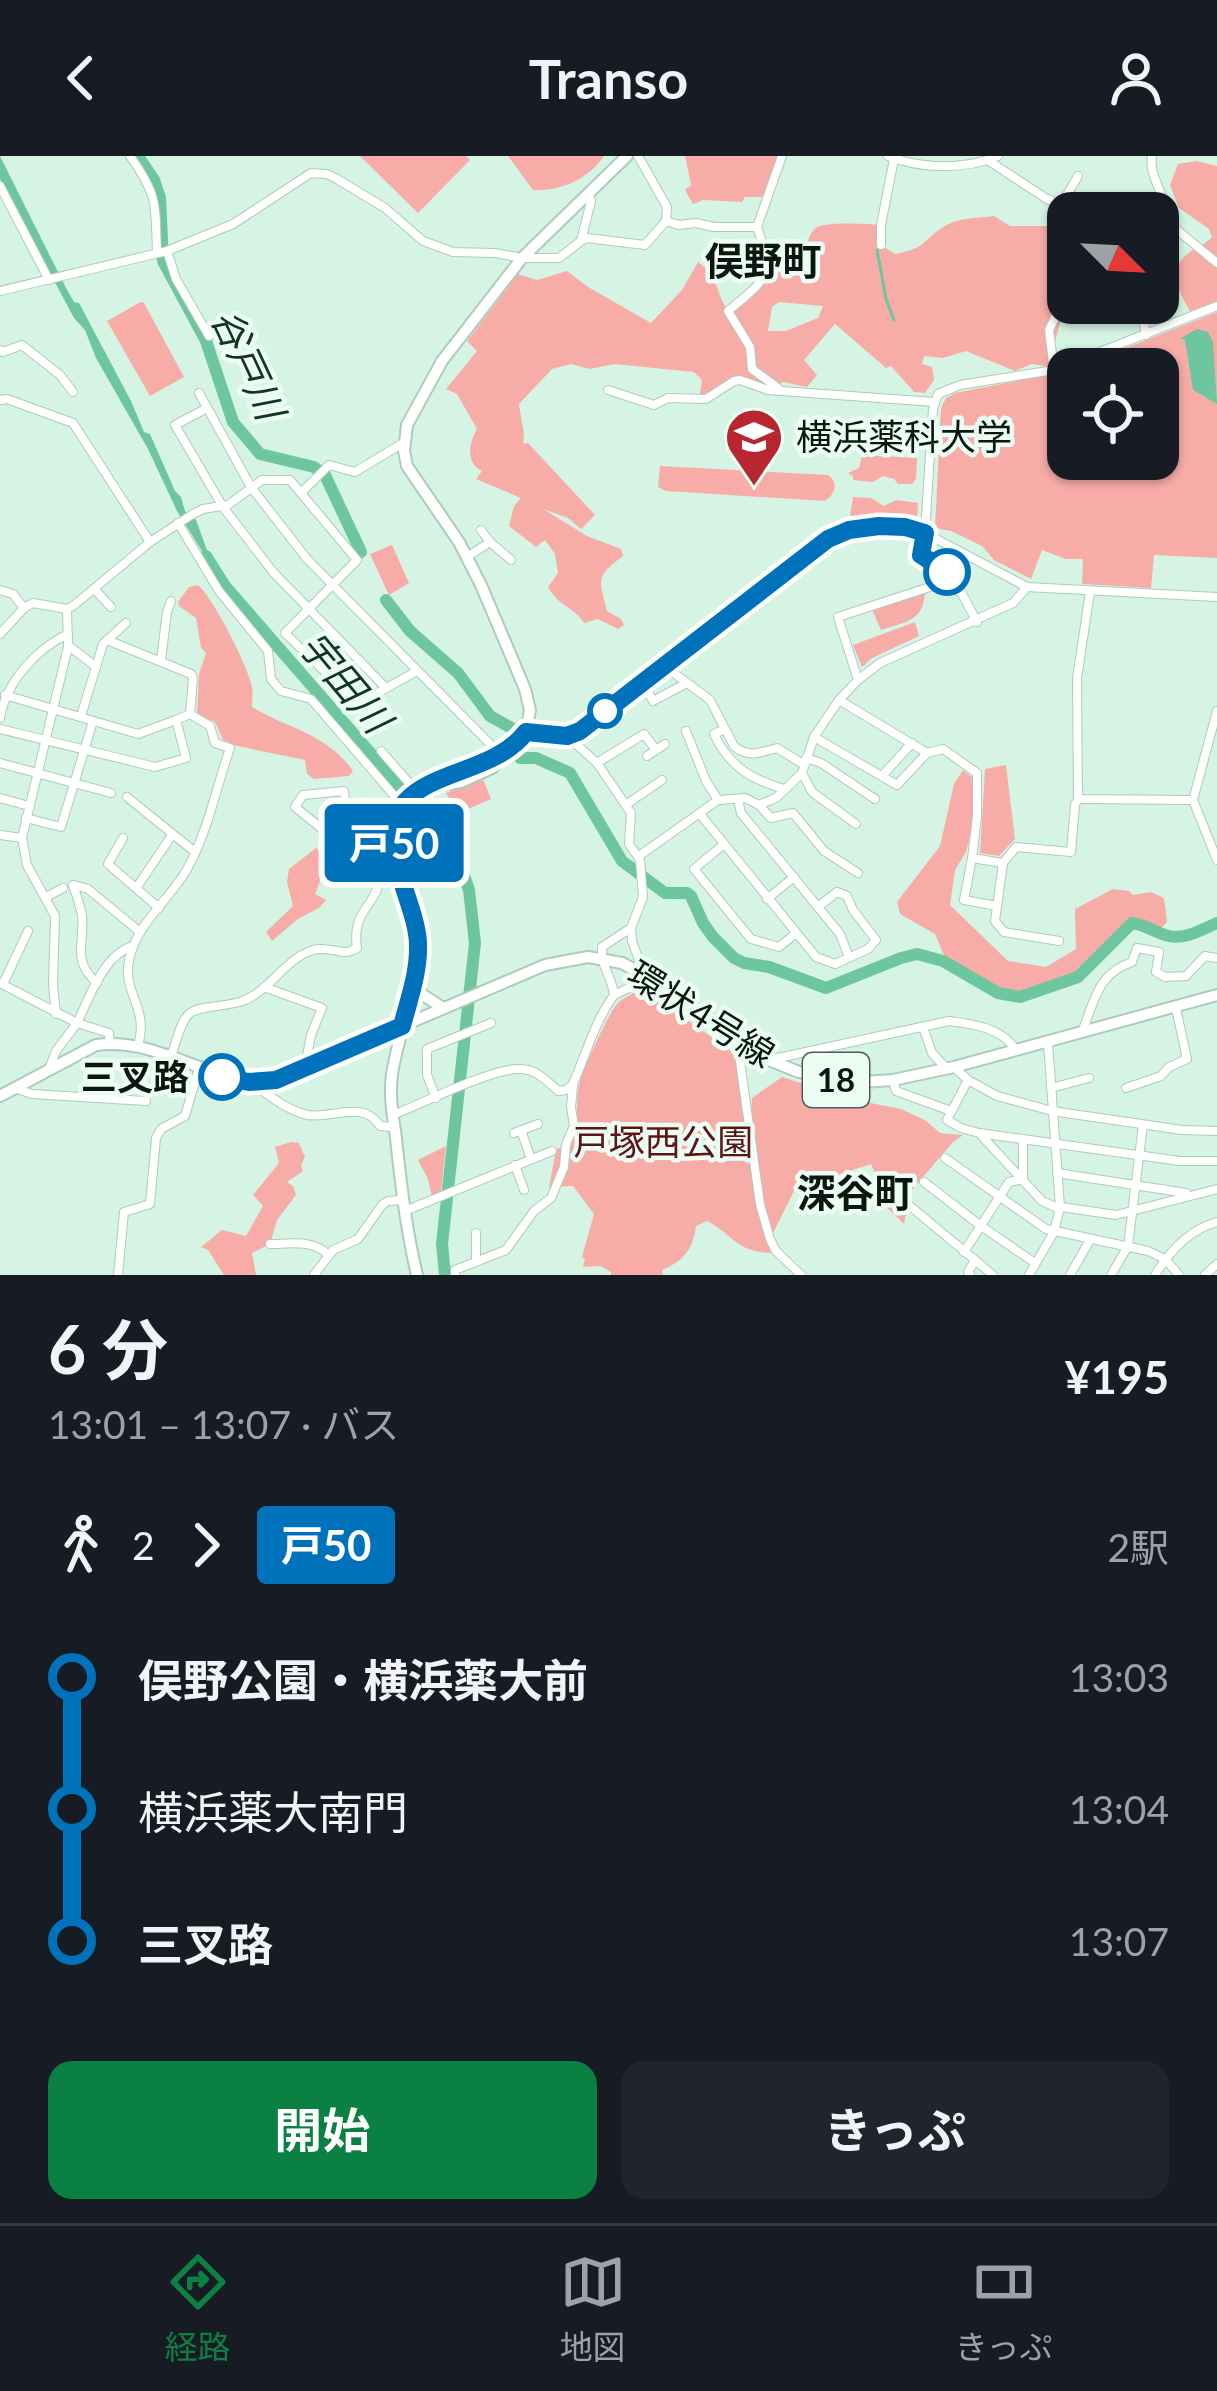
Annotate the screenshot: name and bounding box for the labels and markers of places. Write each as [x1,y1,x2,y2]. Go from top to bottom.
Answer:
school or university icon: 横浜薬科大学 [723,406,785,488]
place label: 横浜薬科大学 [796,414,1012,458]
unlabelled marker [925,550,969,594]
unlabelled marker [589,695,621,727]
place label: 三叉路 [81,1054,189,1098]
marker: 三叉路 [200,1055,244,1099]

